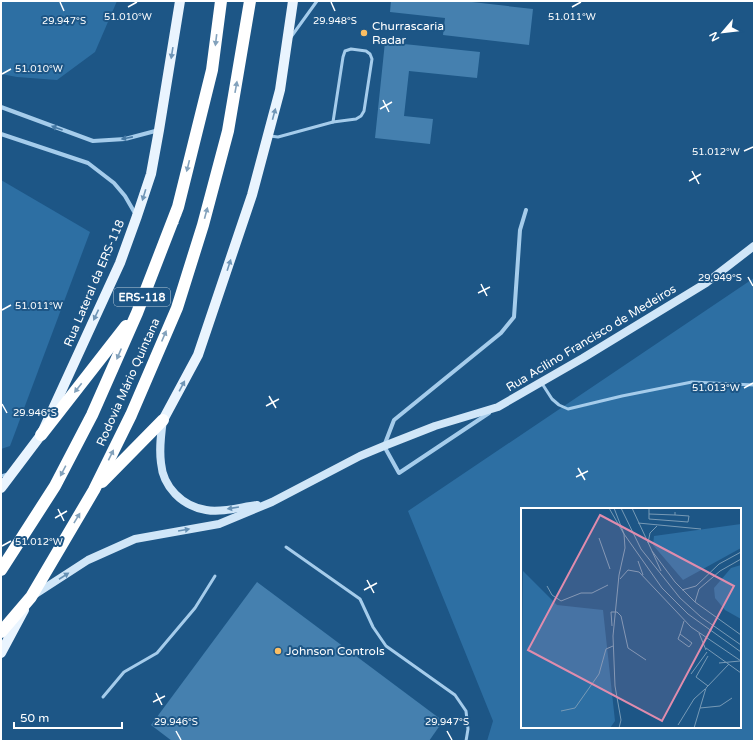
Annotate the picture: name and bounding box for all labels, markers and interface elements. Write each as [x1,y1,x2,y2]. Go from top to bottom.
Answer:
text: 51.010°W [104,11,152,23]
text: 51.011°W [548,11,596,23]
north arrow [703,12,743,52]
text: 29.947°S [42,15,86,27]
text: 29.948°S [313,15,357,27]
place label: Churrascaria Radar [372,19,444,47]
marker: Churrascaria Radar [359,28,369,38]
text: N [707,30,722,43]
one-way arrow [213,34,219,46]
one-way arrow [169,47,175,60]
text: 51.010°W [15,63,63,75]
one-way arrow [233,81,239,93]
one-way arrow [271,107,277,119]
one-way arrow [50,124,62,130]
one-way arrow [121,136,133,142]
text: 51.012°W [692,146,740,158]
one-way arrow [185,161,191,173]
one-way arrow [141,189,147,201]
one-way arrow [203,207,209,219]
street label: Rua Lateral da ERS-118 [61,217,127,349]
one-way arrow [226,259,232,271]
text: 29.949°S [698,272,742,284]
street label: Rua Acilino Francisco de Medeiros [504,281,679,394]
road number: ERS-118 [114,288,170,306]
text: 51.011°W [15,300,63,312]
one-way arrow [93,310,99,321]
street label: Rodovia Mário Quintana [93,316,163,448]
one-way arrow [162,330,168,342]
one-way arrow [116,348,122,359]
one-way arrow [178,380,185,392]
one-way arrow [74,382,83,393]
text: 51.013°W [692,382,740,394]
text: 29.946°S [13,407,57,419]
one-way arrow [108,449,114,461]
one-way arrow [60,465,66,477]
one-way arrow [227,506,239,512]
inset map [521,508,741,728]
one-way arrow [73,512,80,524]
one-way arrow [178,527,190,533]
text: 51.012°W [15,536,63,548]
one-way arrow [58,572,70,579]
place label: Johnson Controls [286,644,385,658]
marker: Johnson Controls [273,646,283,656]
scale bar [14,704,122,730]
text: 50 m [20,711,49,725]
text: 29.946°S [154,716,198,728]
text: 29.947°S [425,716,469,728]

